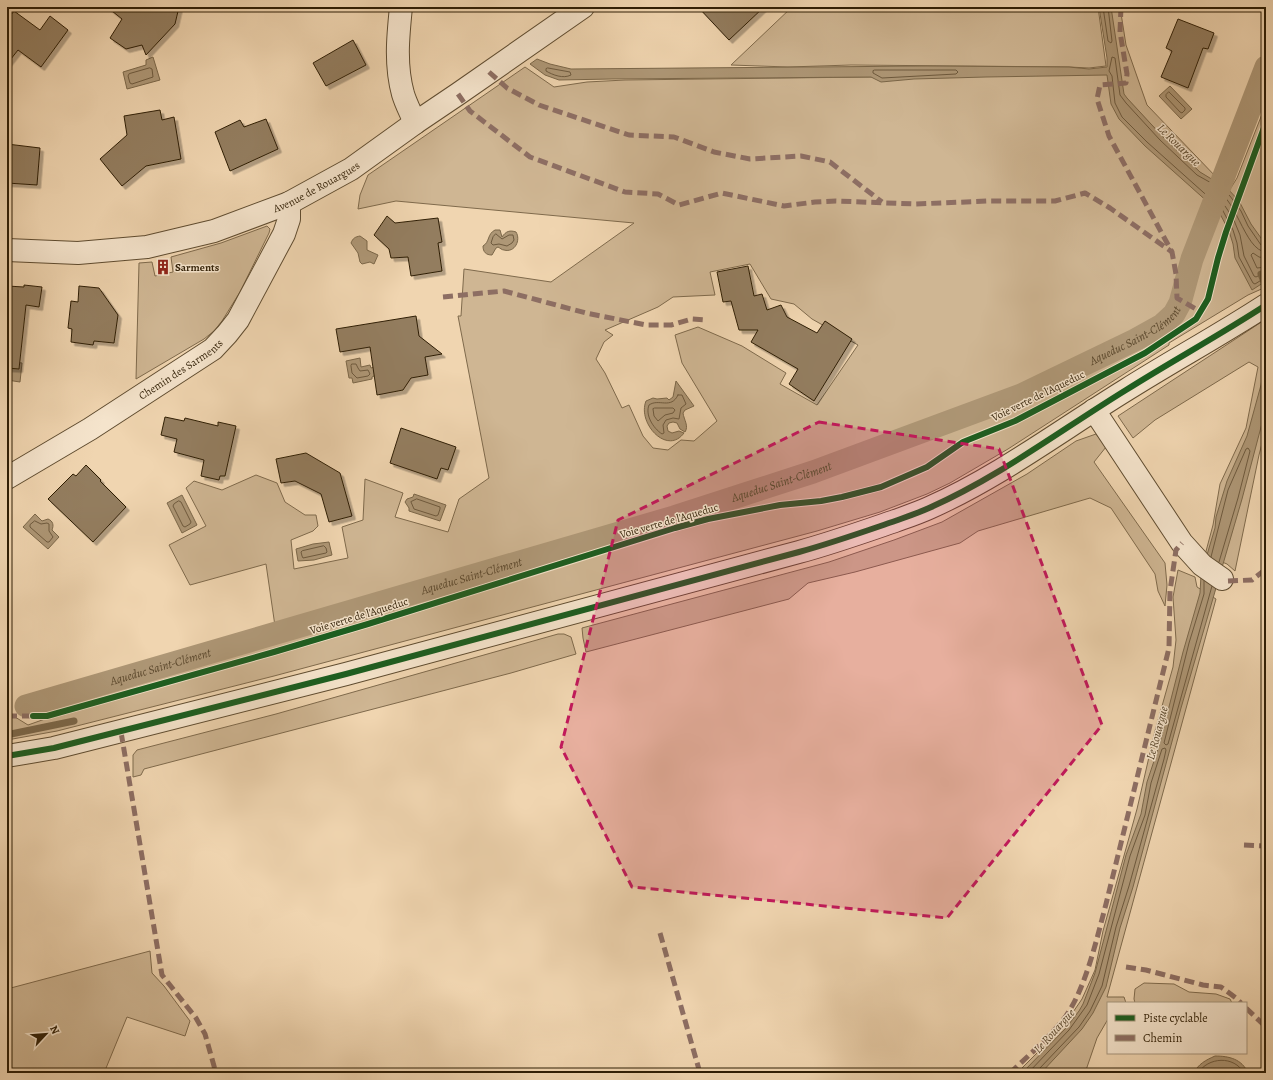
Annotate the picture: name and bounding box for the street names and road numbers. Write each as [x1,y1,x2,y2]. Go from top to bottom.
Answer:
street label: Avenue de Rouargues [270,158,363,216]
street label: Chemin des Sarments [136,336,226,403]
street label: Voie verte de l'Aqueduc [988,367,1087,426]
street label: Voie verte de l'Aqueduc [617,500,720,543]
street label: Voie verte de l'Aqueduc [307,594,410,638]

